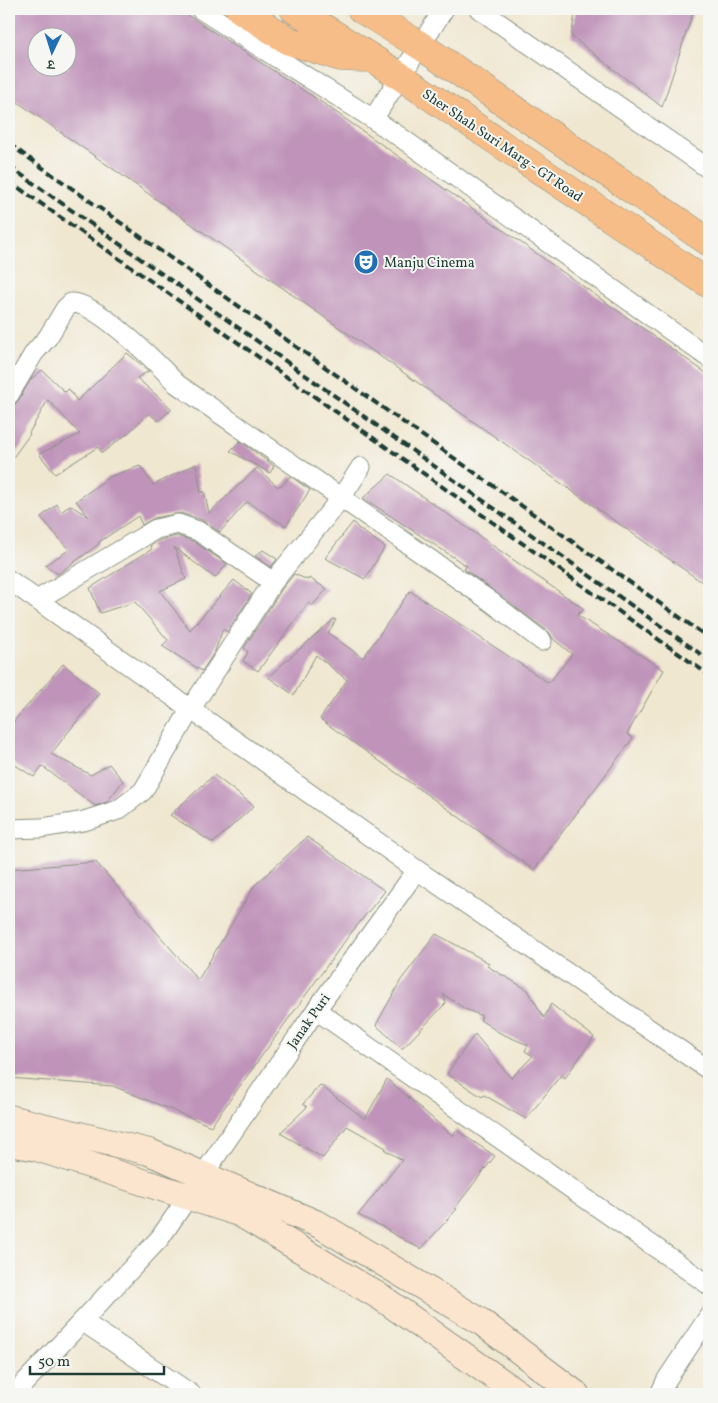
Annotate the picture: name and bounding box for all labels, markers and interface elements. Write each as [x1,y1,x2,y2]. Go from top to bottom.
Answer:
north arrow [28,28,78,78]
text: उ [46,54,56,73]
street label: Sher Shah Suri Marg - GT Road [418,85,586,207]
theatre icon: Manju Cinema [353,249,379,275]
place label: Manju Cinema [384,254,475,273]
street label: Janak Puri [283,990,335,1053]
scale bar [30,1343,164,1375]
text: 50 m [38,1352,70,1373]

